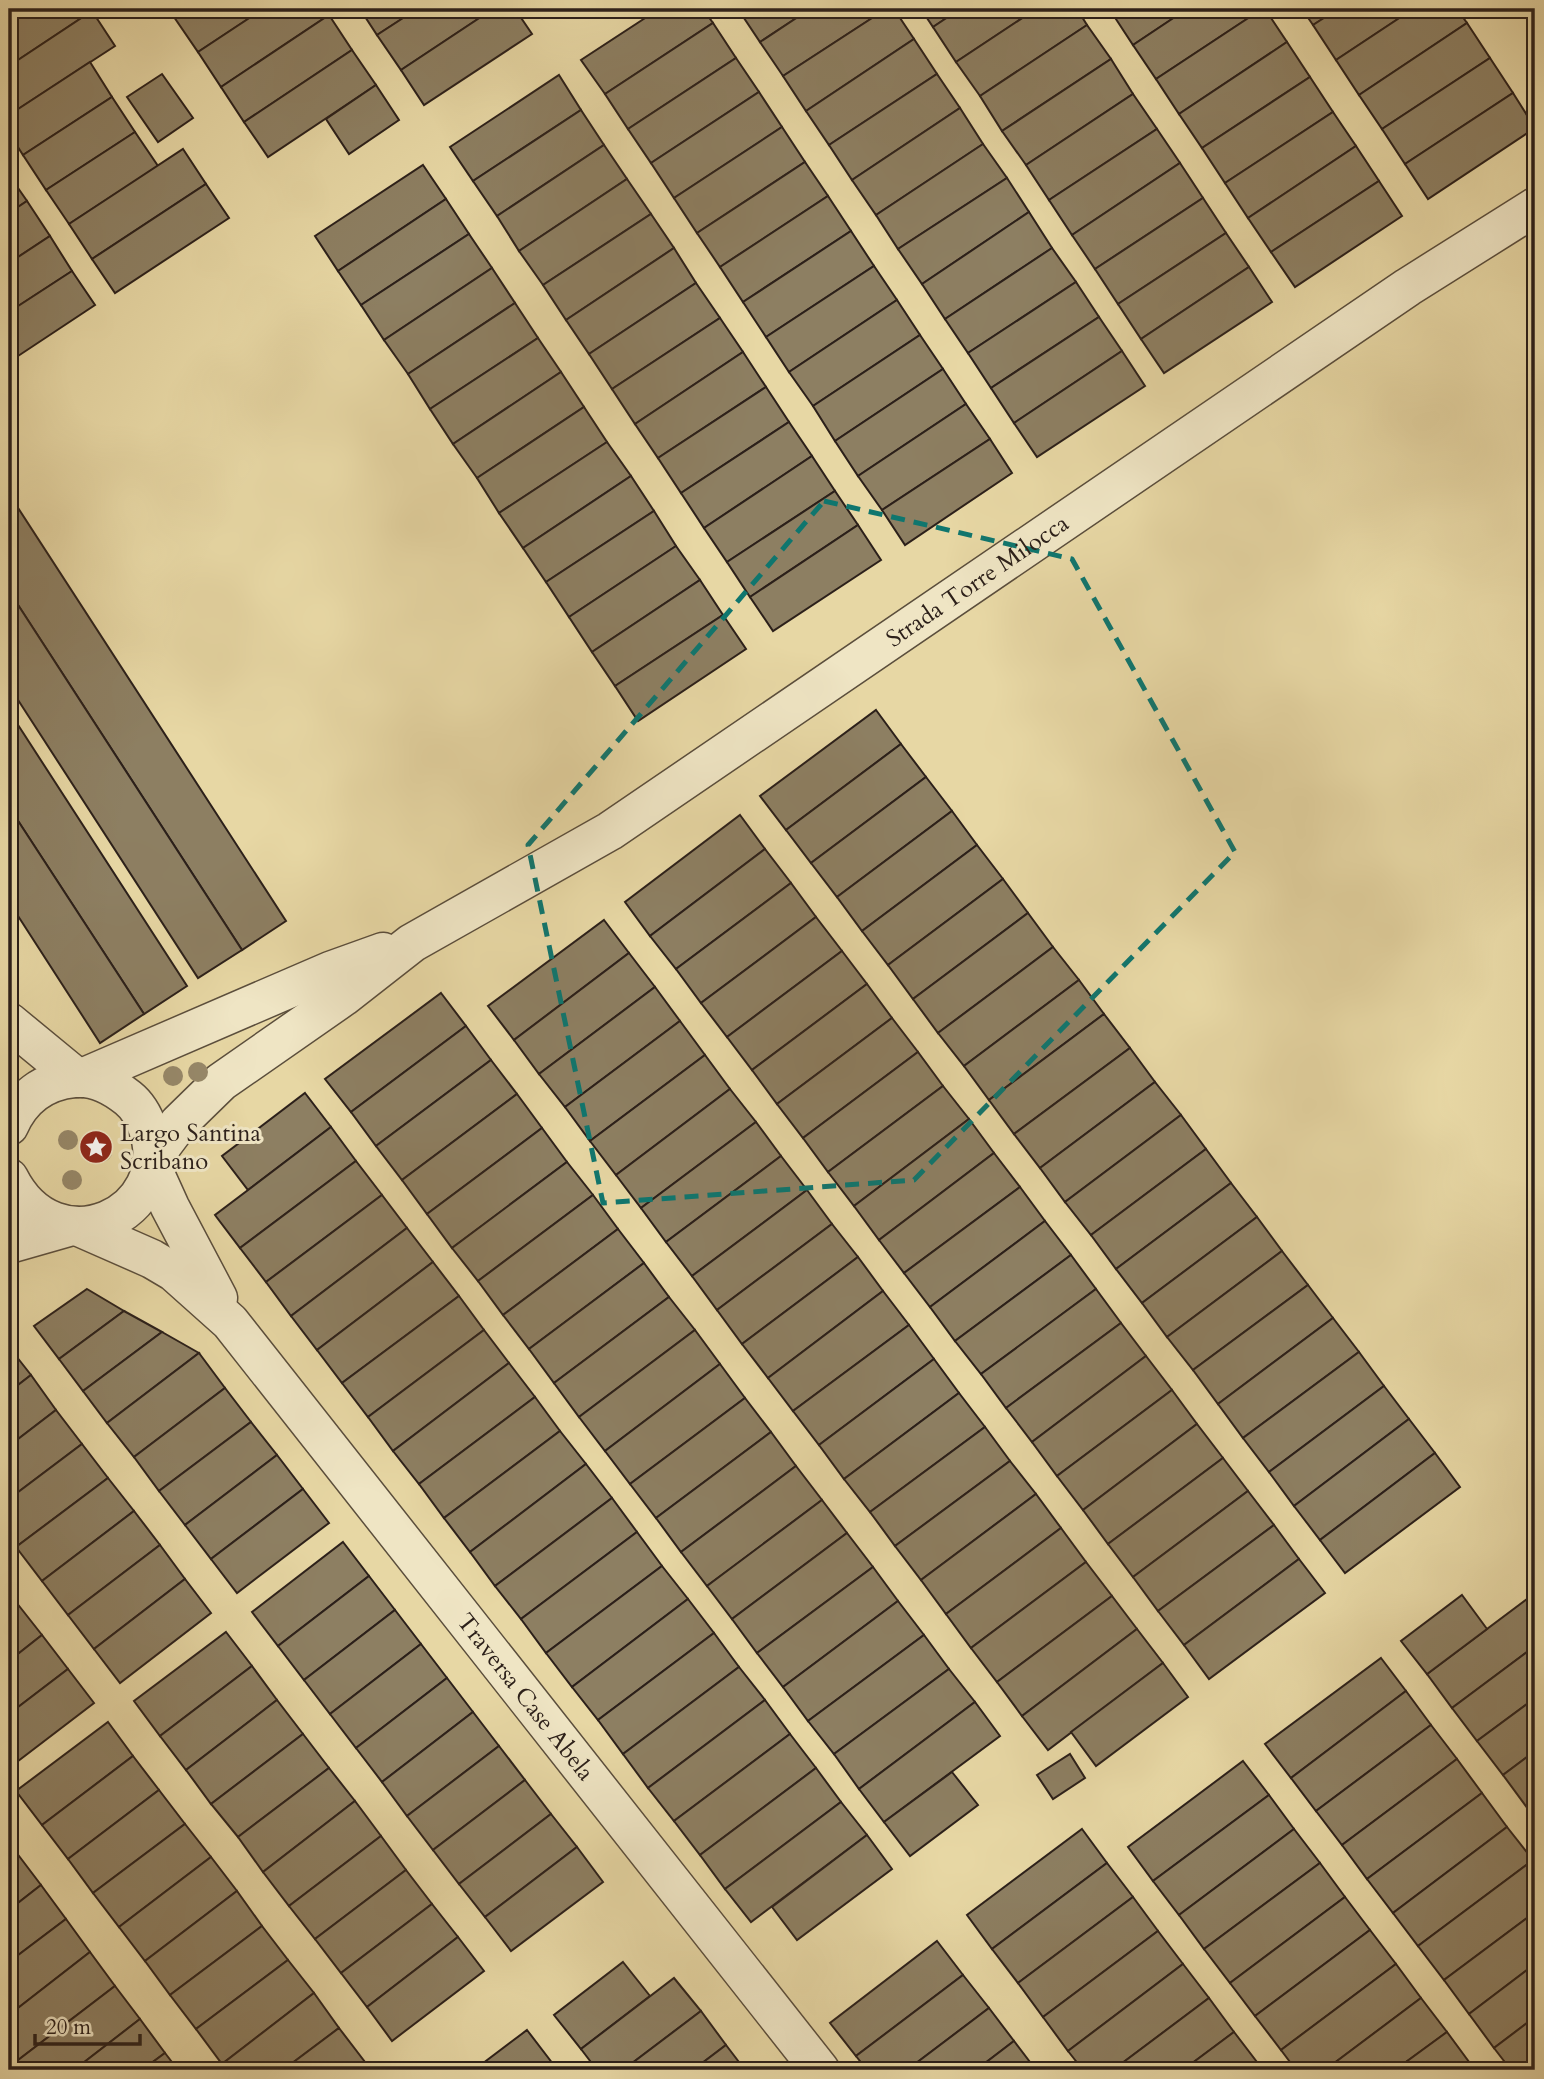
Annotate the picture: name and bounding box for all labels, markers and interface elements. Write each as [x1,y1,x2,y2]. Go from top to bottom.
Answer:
street label: Strada Torre Milocca [880,507,1076,655]
place label: Largo Santina Scribano [120,1117,262,1178]
place icon: Largo Santina Scribano [77,1128,115,1166]
street label: Traversa Case Abela [449,1607,602,1788]
scale bar [35,2002,140,2046]
text: 20 m [46,2013,91,2042]

